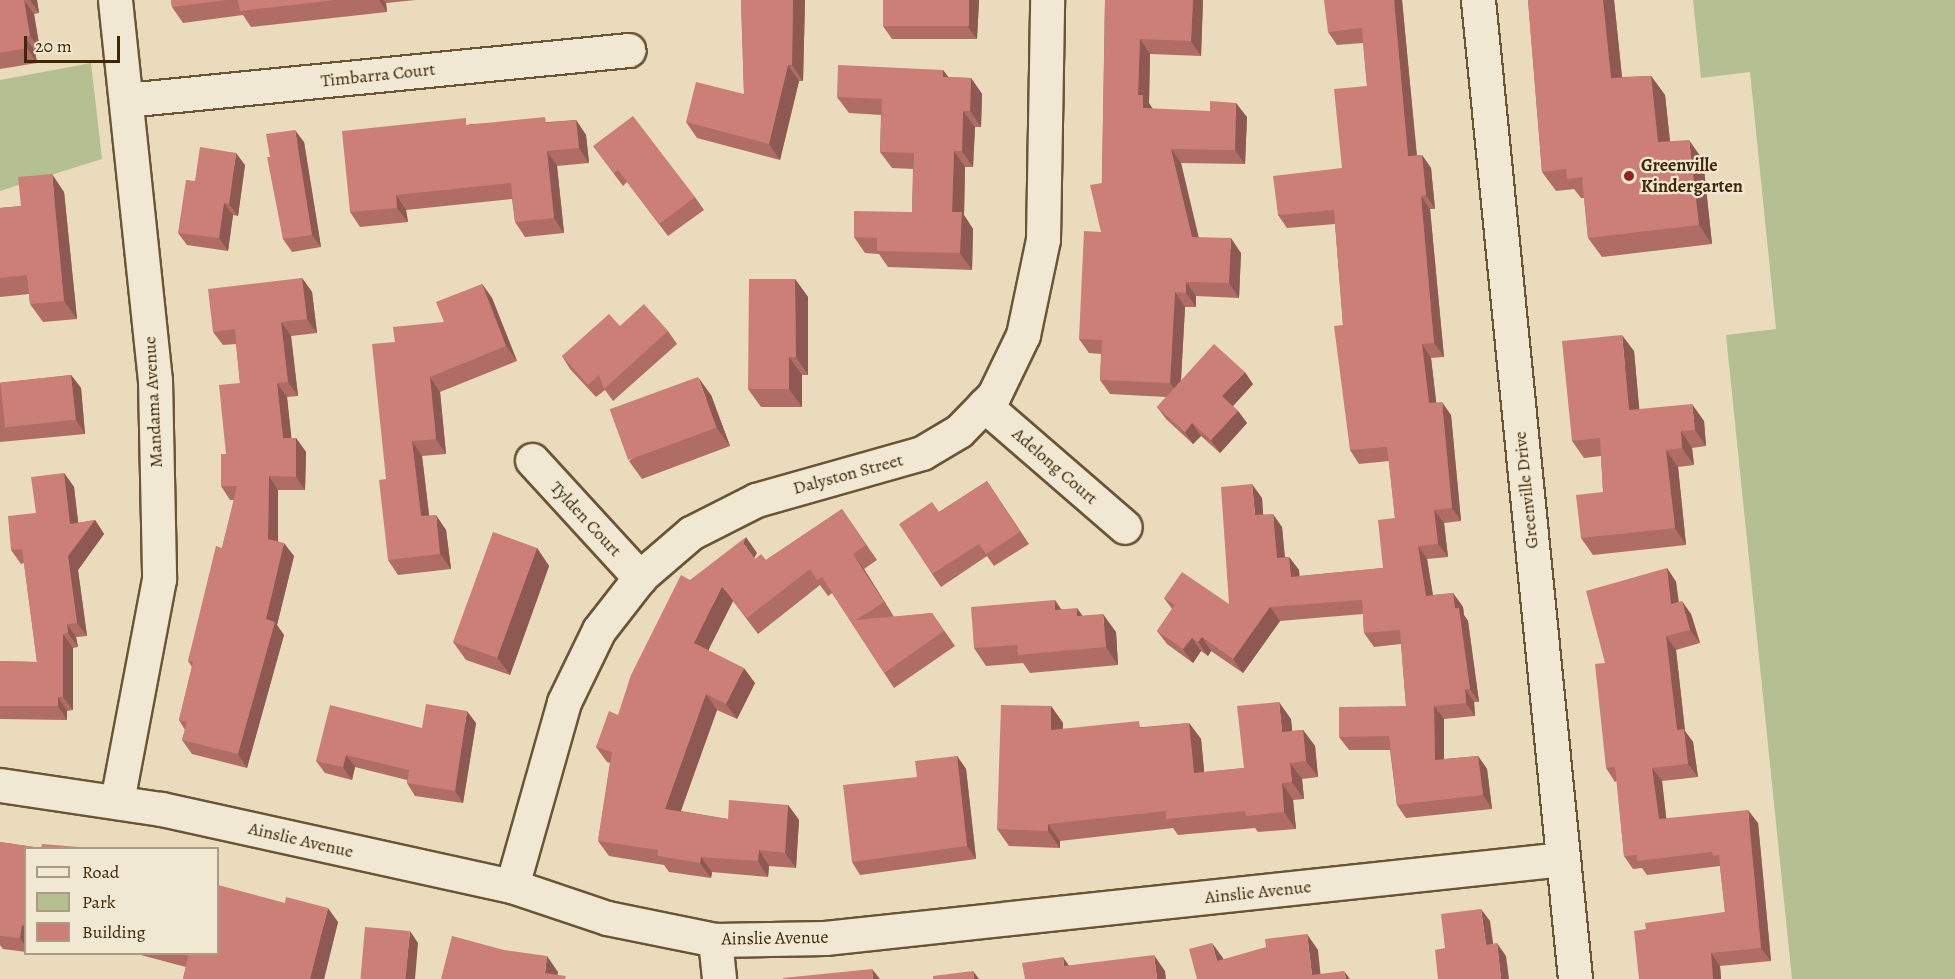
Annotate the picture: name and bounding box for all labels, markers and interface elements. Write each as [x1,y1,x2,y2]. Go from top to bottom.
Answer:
scale bar [27,24,123,62]
text: 20 m [35,34,72,58]
street label: Timbarra Court [320,58,436,92]
place label: Greenville Kindergarten [1641,155,1743,198]
marker: Greenville Kindergarten [1622,169,1636,183]
street label: Mandama Avenue [139,336,167,468]
street label: Adelong Court [1008,423,1102,509]
street label: Greenville Drive [1509,430,1543,550]
street label: Dalyston Street [790,449,906,499]
street label: Tylden Court [546,477,626,561]
street label: Ainslie Avenue [246,817,356,863]
legend [24,847,219,955]
text: Road [82,860,119,884]
street label: Ainslie Avenue [1204,876,1312,908]
text: Park [82,890,116,914]
text: Building [82,920,146,944]
street label: Ainslie Avenue [721,926,829,950]

